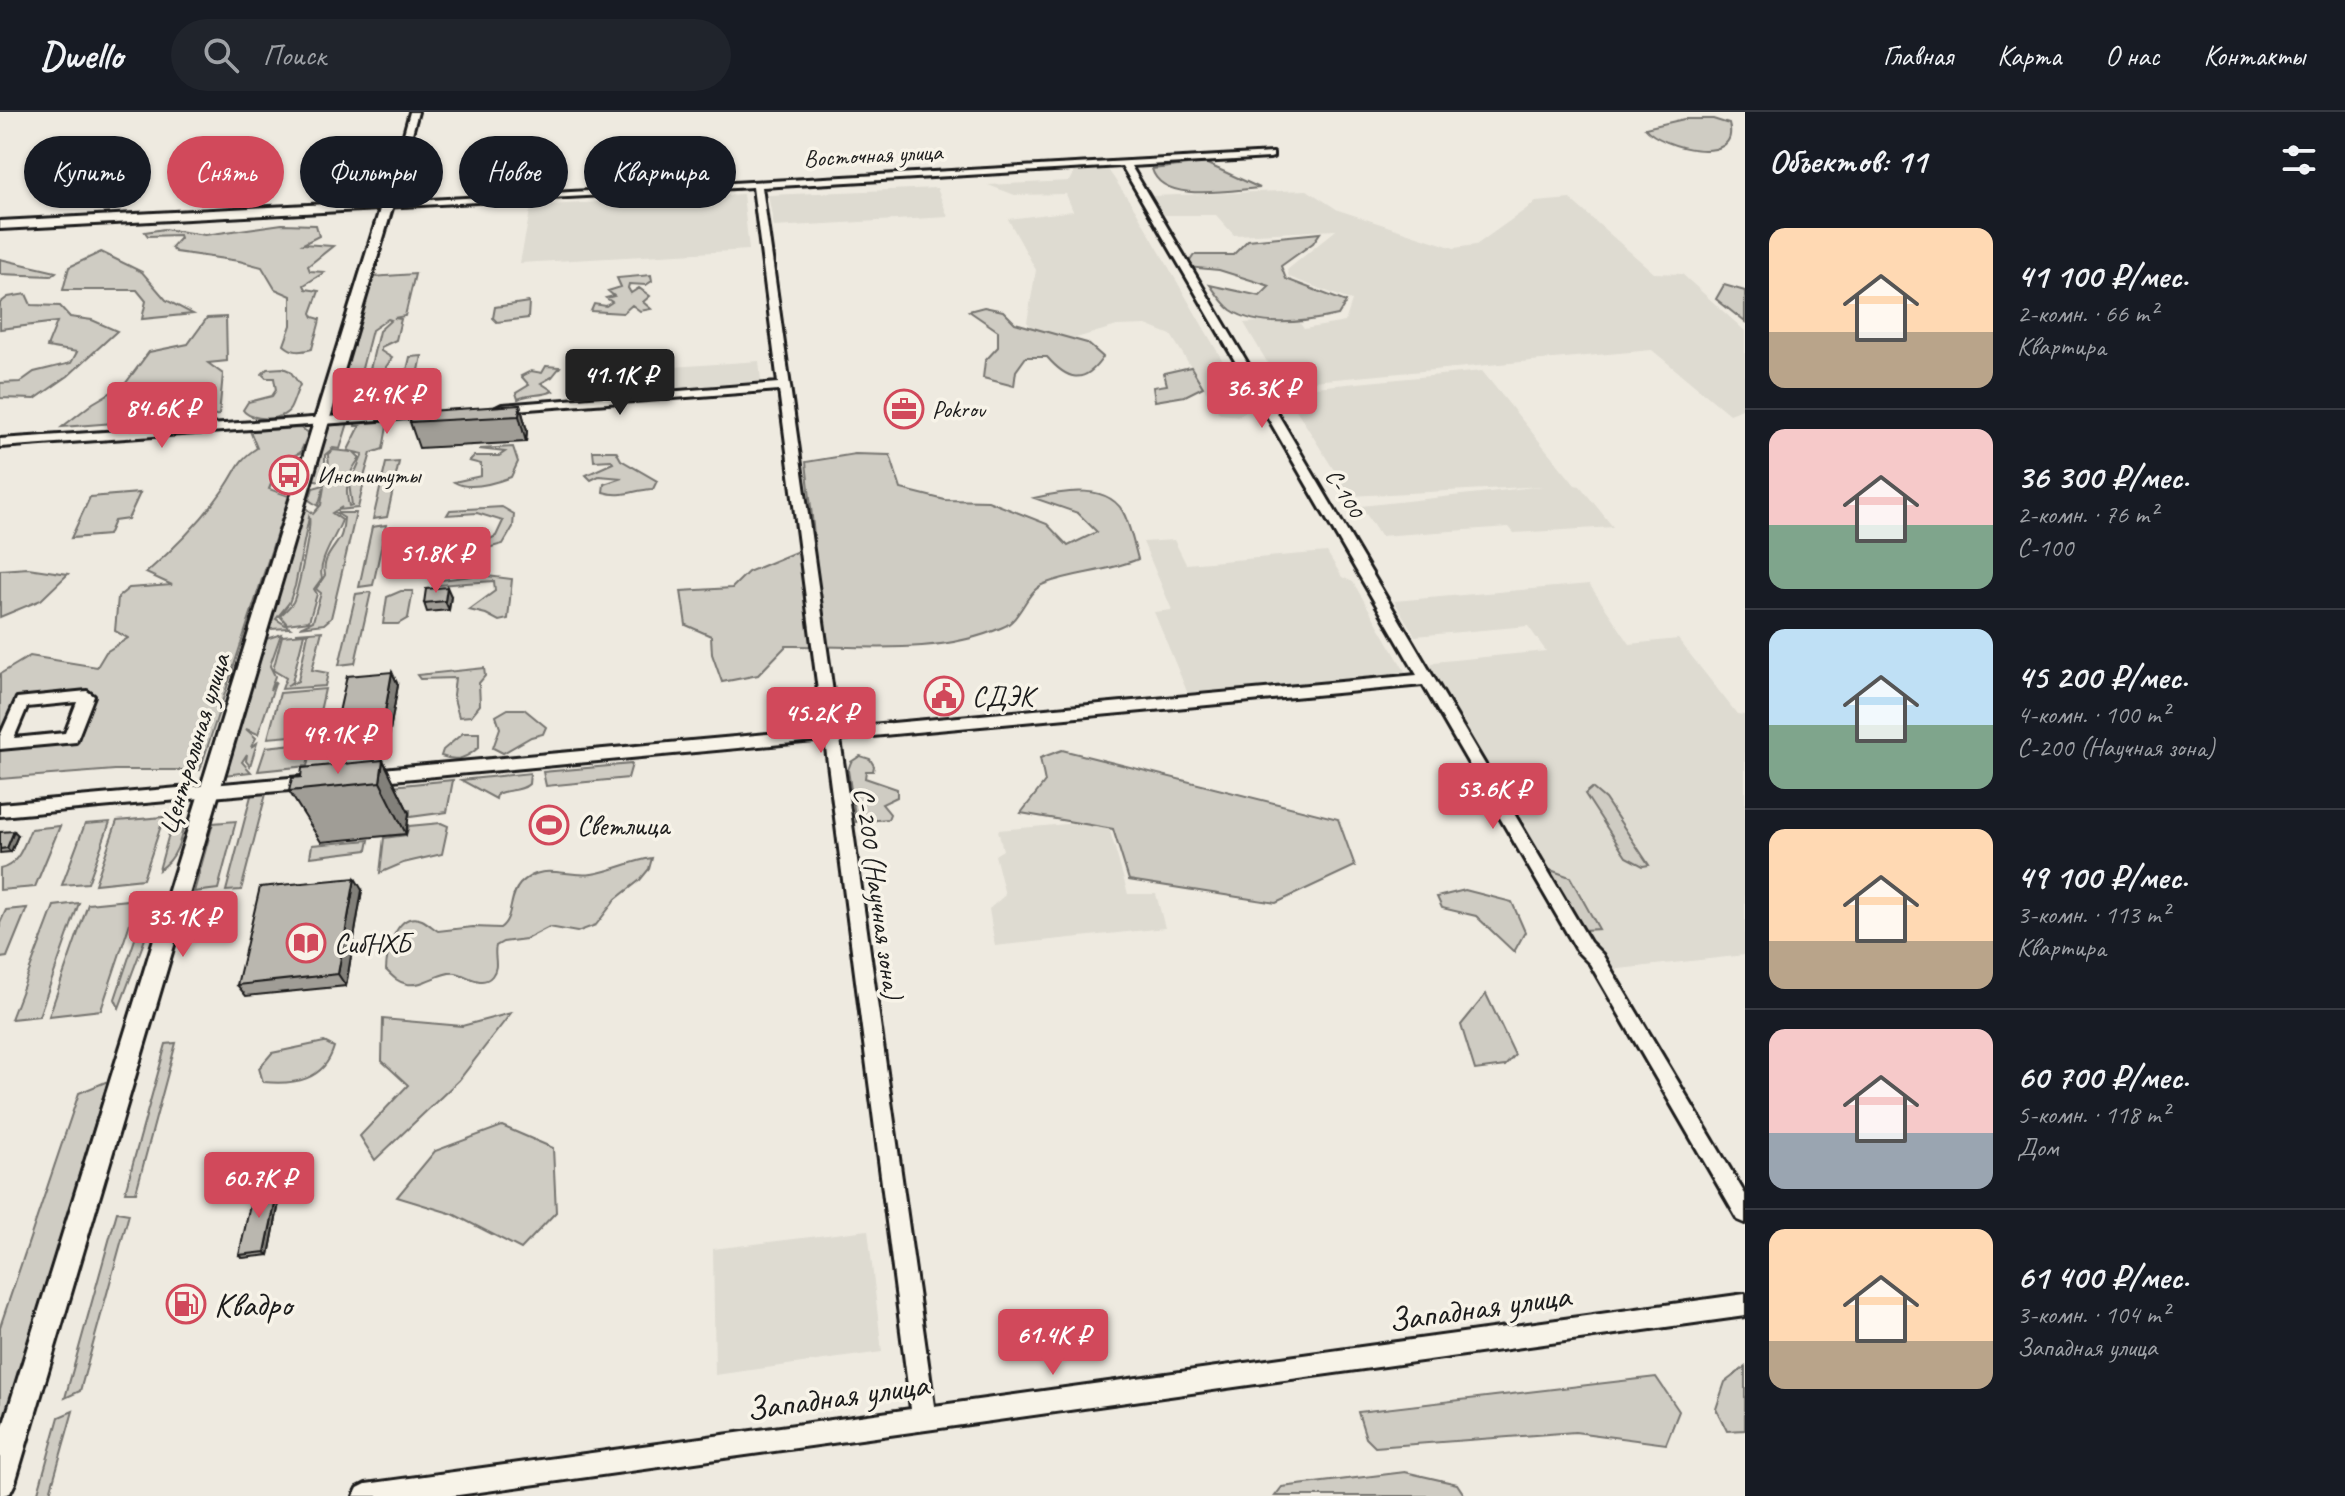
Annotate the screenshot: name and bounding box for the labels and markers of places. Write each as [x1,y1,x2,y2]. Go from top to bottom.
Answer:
pin: 41.1K ₽ [546,349,694,417]
pin: 36.3K ₽ [1188,362,1336,430]
pin: 24.9K ₽ [313,368,461,436]
pin: 84.6K ₽ [88,382,236,450]
office icon: Pokrov [883,388,925,430]
place label: Pokrov [932,394,987,424]
bus stop icon: Институты [268,454,310,496]
place label: Институты [317,460,423,490]
pin: 51.8K ₽ [362,527,510,595]
public building icon: СДЭК [923,675,965,717]
place label: СДЭК [972,679,1039,714]
pin: 45.2K ₽ [747,687,895,755]
pin: 49.1K ₽ [264,708,412,776]
pin: 53.6K ₽ [1419,763,1567,831]
sports icon: Светлица [528,804,570,846]
place label: Светлица [577,808,671,843]
pin: 35.1K ₽ [109,891,257,959]
library icon: СибНХБ [285,922,327,964]
place label: СибНХБ [334,926,415,961]
pin: 60.7K ₽ [185,1152,333,1220]
fuel station icon: Квадро [165,1283,207,1325]
place label: Квадро [214,1283,296,1326]
pin: 61.4K ₽ [979,1309,1127,1377]

